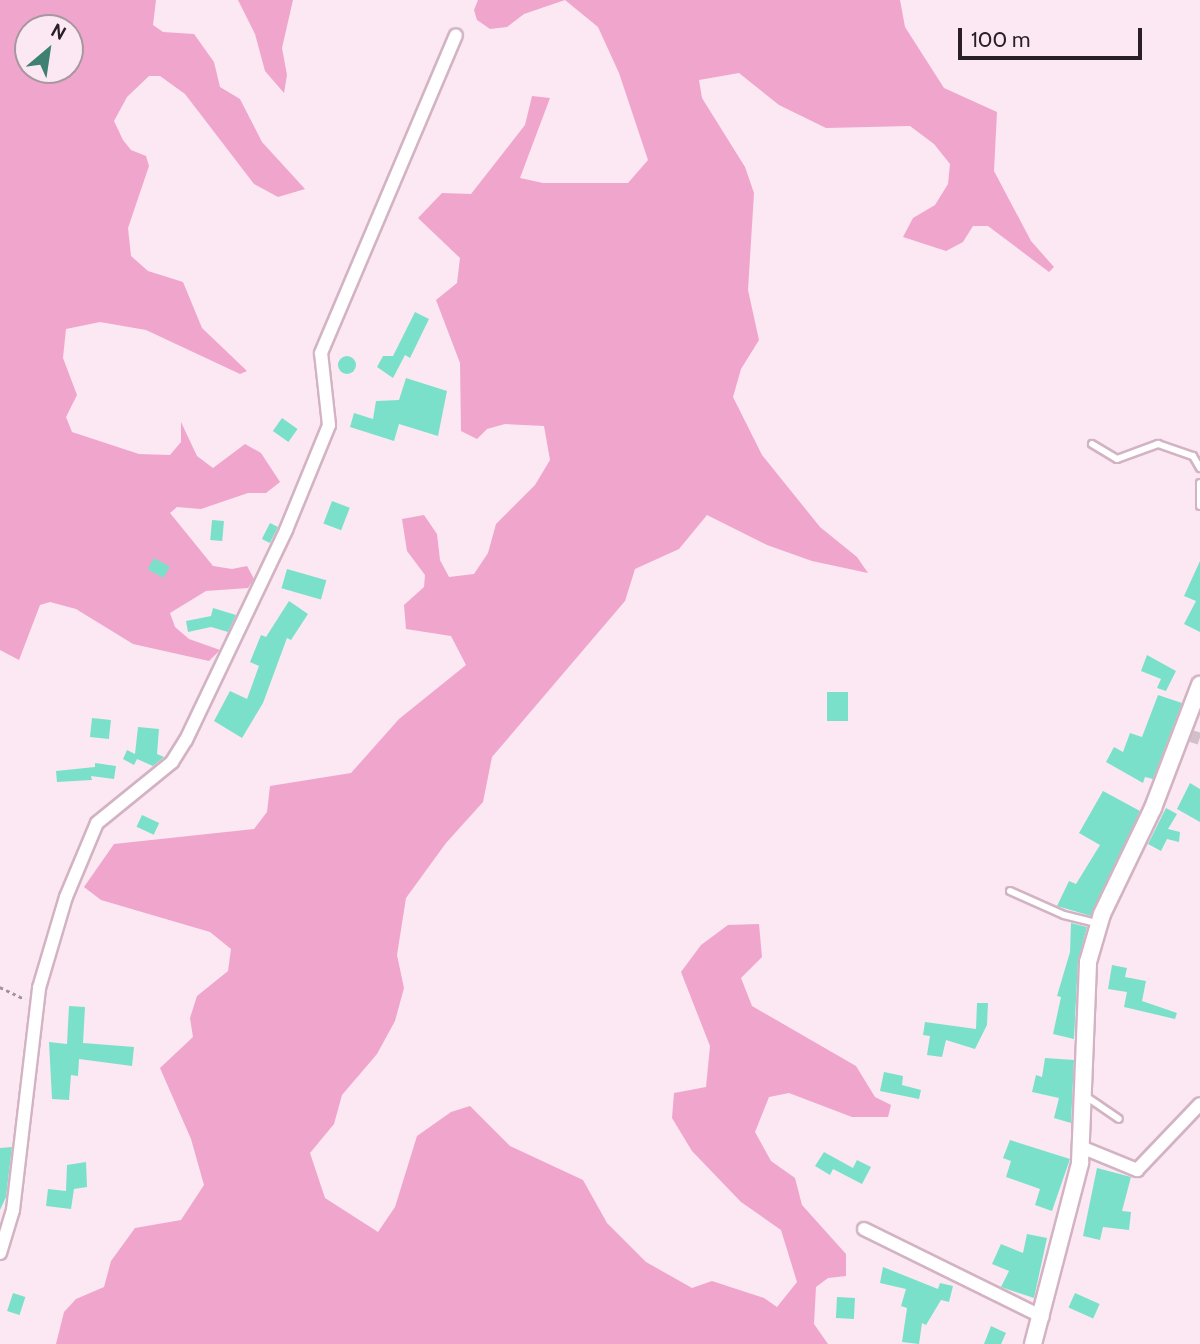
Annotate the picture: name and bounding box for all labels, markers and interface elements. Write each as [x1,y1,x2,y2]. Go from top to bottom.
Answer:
north arrow [14,14,84,84]
scale bar [962,14,1146,58]
text: N [47,19,70,45]
text: 100 m [971,27,1030,52]

